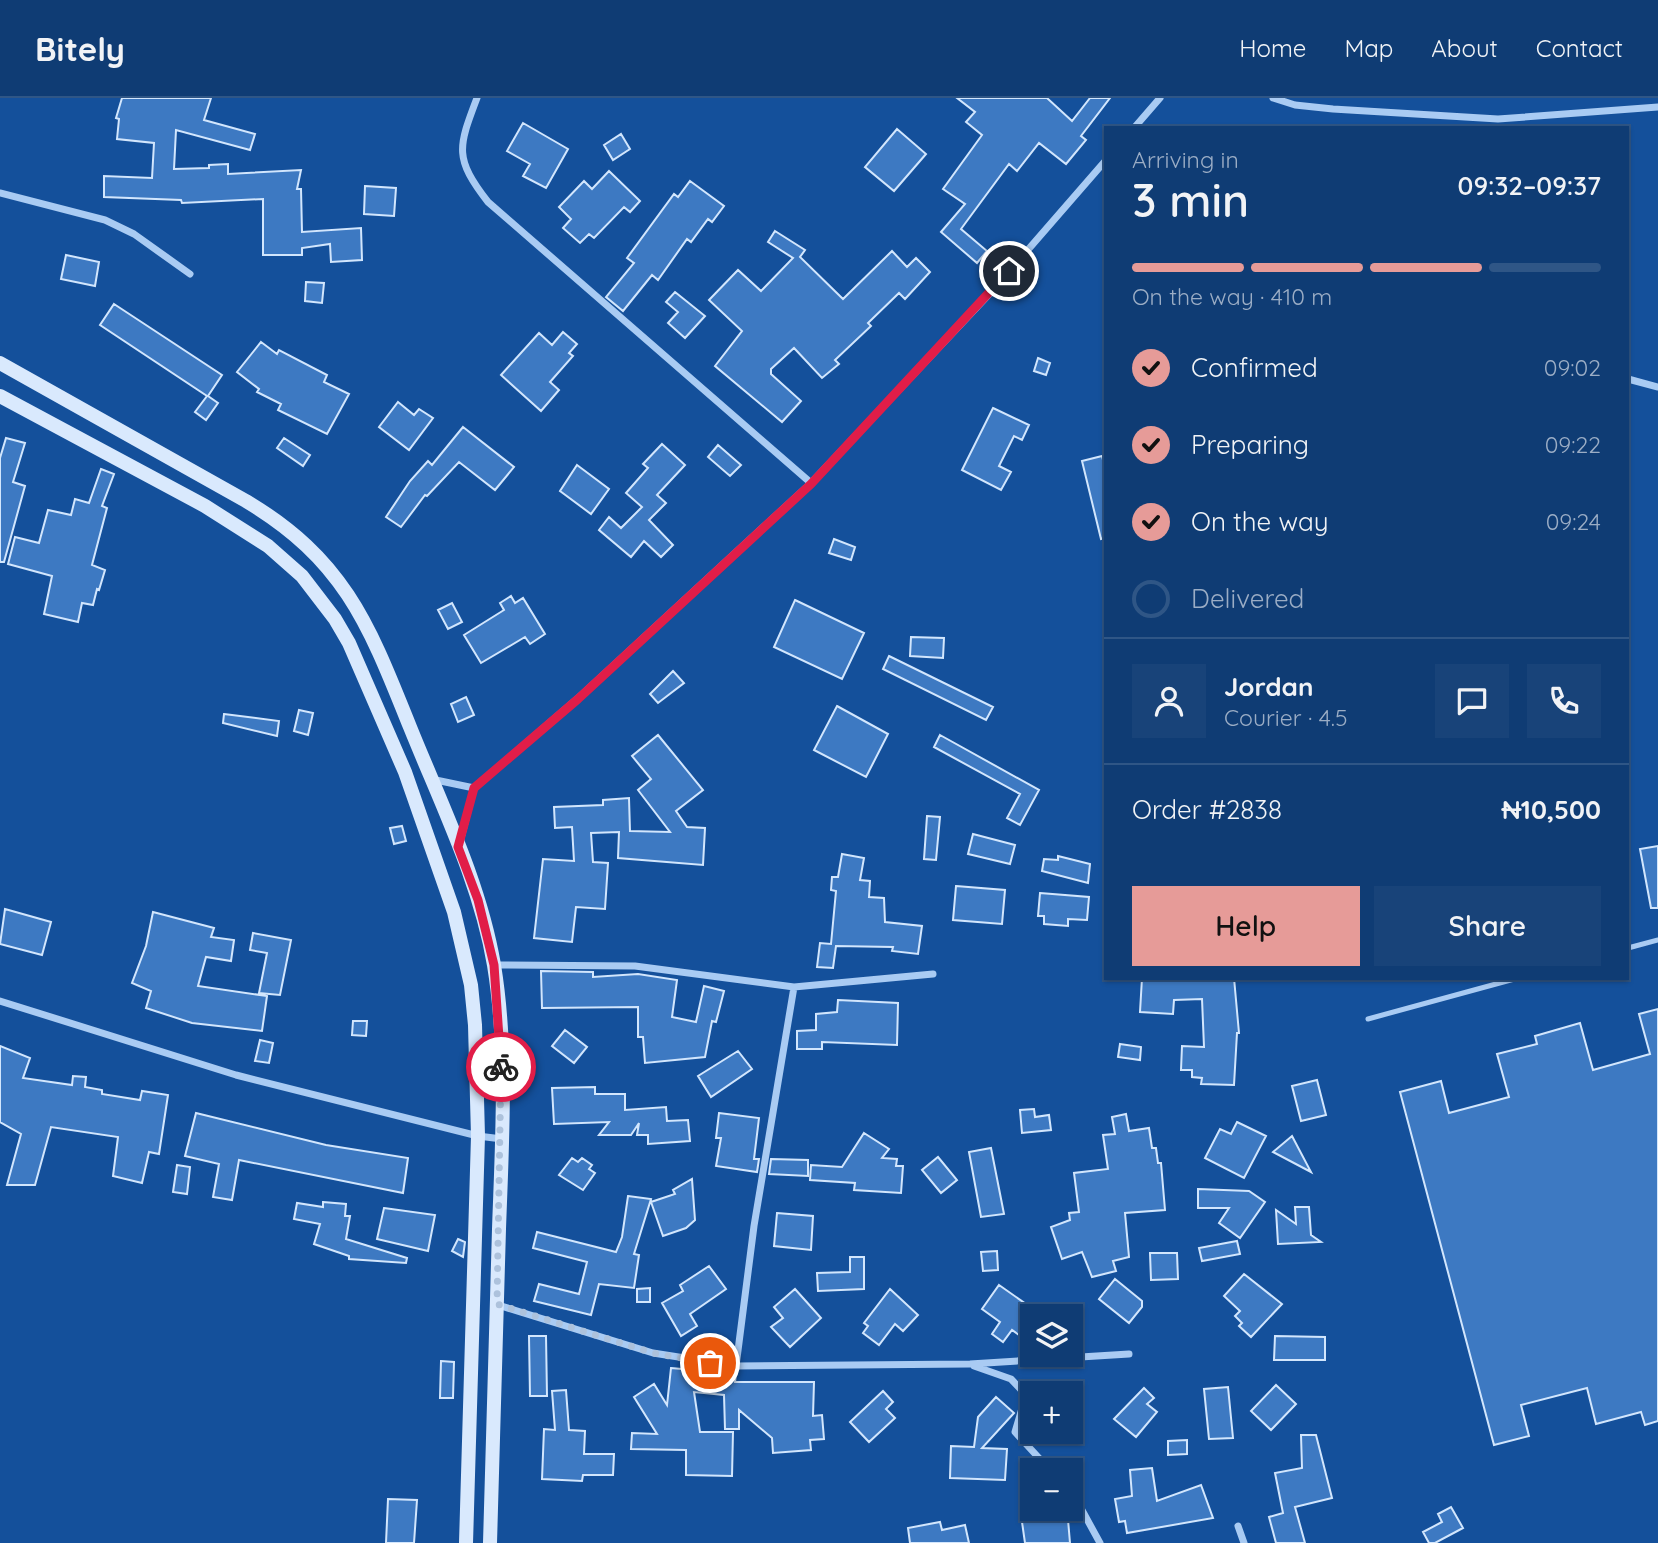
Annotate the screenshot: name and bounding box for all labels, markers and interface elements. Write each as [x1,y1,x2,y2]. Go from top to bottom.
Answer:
text: Bitely [35,28,125,69]
text: Home [1239,33,1306,63]
text: Map [1344,33,1393,63]
text: About [1431,33,1498,63]
text: Contact [1536,33,1623,63]
text: Arriving in [1132,145,1239,174]
text: 09:32–09:37 [1458,169,1601,202]
text: 3 min [1132,171,1249,229]
pin [979,241,1039,301]
icon: home [990,252,1028,290]
text: On the way · 410 m [1132,282,1332,311]
icon: check [1132,349,1170,387]
text: Confirmed [1191,351,1318,384]
text: 09:02 [1544,353,1601,382]
icon: check [1132,426,1170,464]
text: Preparing [1191,428,1309,461]
text: 09:22 [1545,430,1601,459]
icon: check [1132,503,1170,541]
text: On the way [1191,505,1329,538]
text: 09:24 [1546,507,1601,536]
text: Delivered [1191,582,1304,615]
button: person [1132,664,1206,738]
button: chat [1435,664,1509,738]
button: phone [1527,664,1601,738]
text: Jordan [1224,670,1313,703]
text: Courier · 4.5 [1224,703,1348,732]
text: Order #2838 [1132,793,1282,826]
text: ₦10,500 [1502,793,1601,826]
button: Help [1132,886,1360,966]
button: Share [1374,886,1601,966]
courier [466,1032,536,1102]
icon: bike [482,1048,520,1086]
map controls [1020,1304,1083,1521]
button: layers [1020,1304,1083,1367]
pin [680,1333,740,1393]
icon: bag [691,1344,729,1382]
button: + [1020,1381,1083,1444]
button: − [1020,1458,1083,1521]

